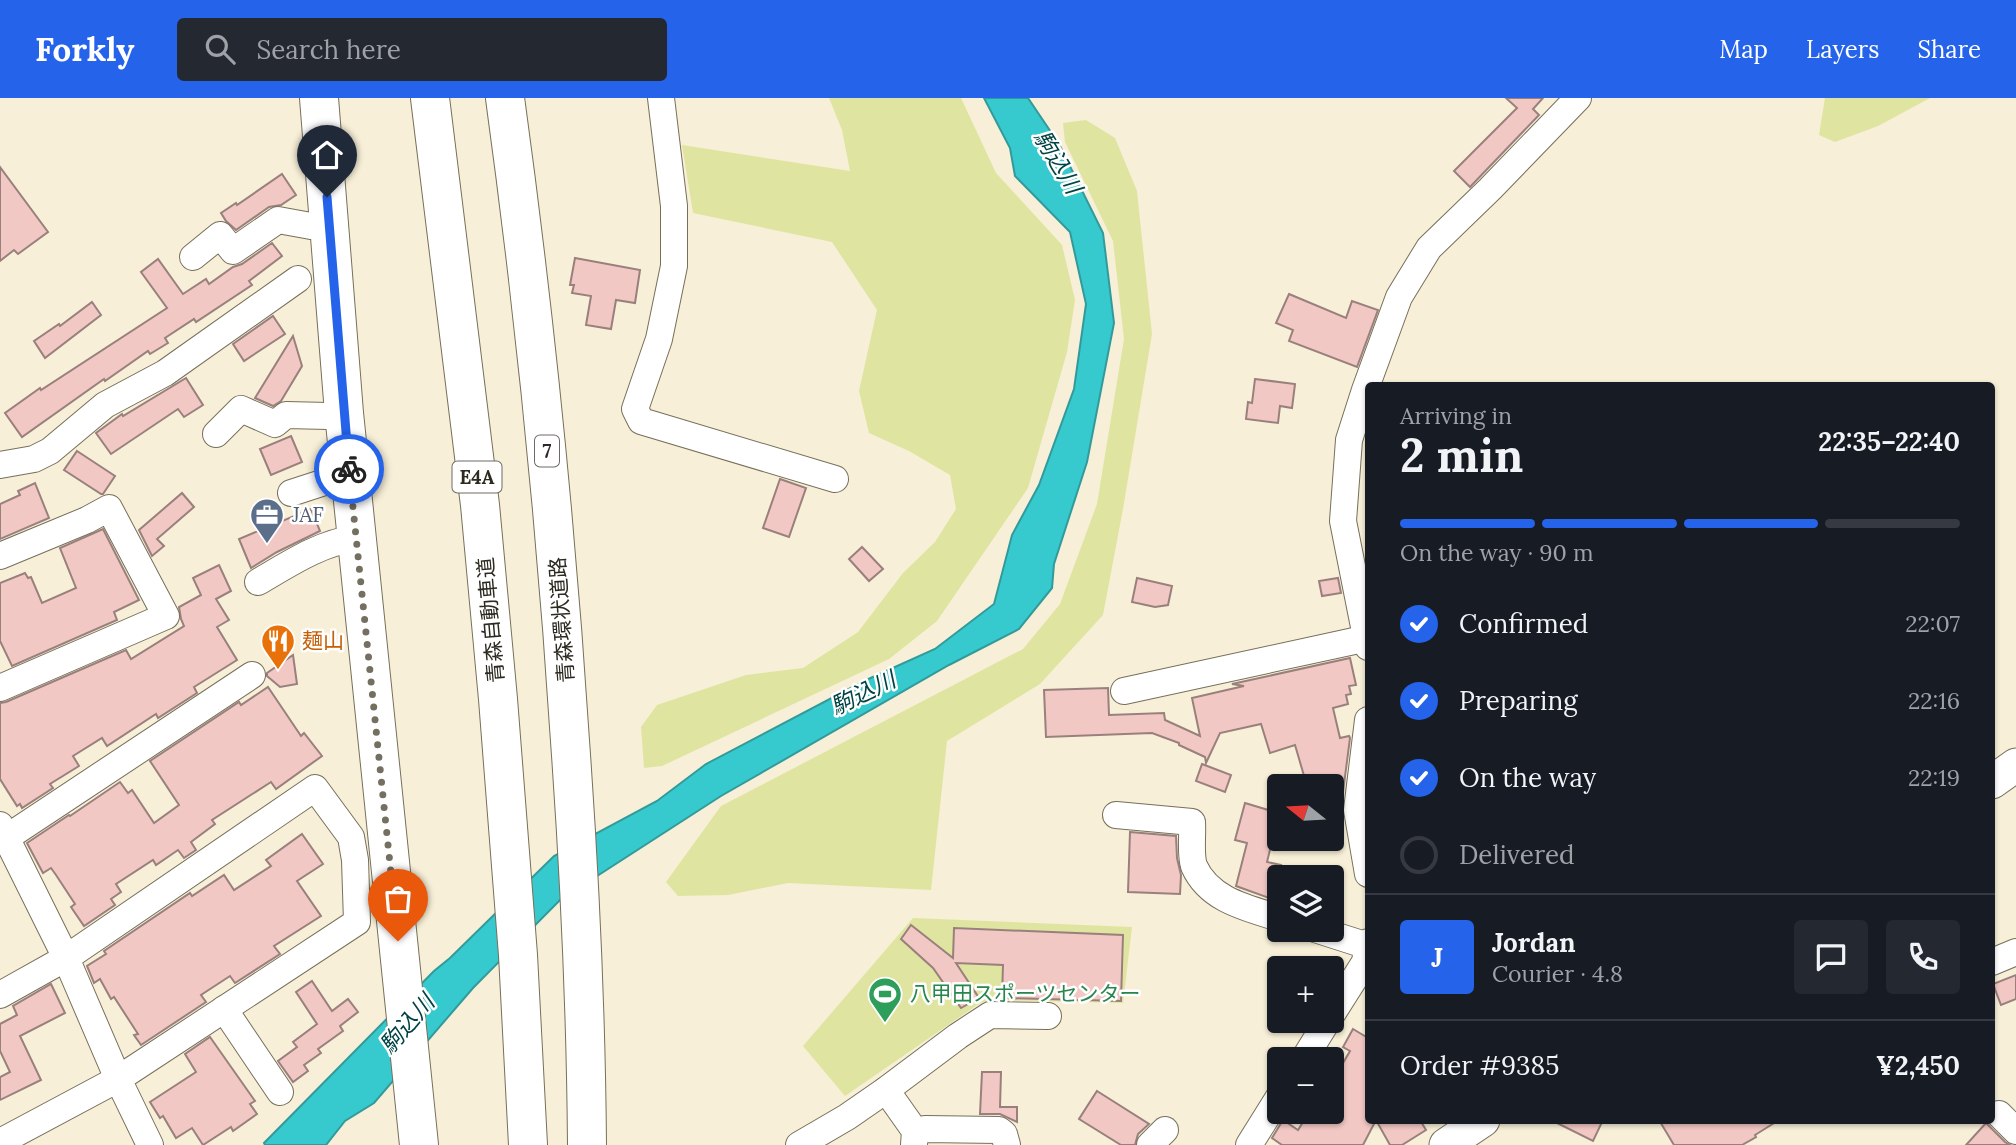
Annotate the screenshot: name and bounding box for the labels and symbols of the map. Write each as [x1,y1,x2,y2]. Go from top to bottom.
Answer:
pin [297,125,357,197]
water label: 駒込川 [1028,125,1090,201]
courier [314,434,384,504]
road number: 7 [535,436,559,466]
road number: E4A [452,462,502,492]
office icon: JAF [248,496,286,545]
place label: JAF [291,501,324,528]
street label: 青森自動車道 [472,556,509,684]
street label: 青森環状道路 [544,556,579,684]
restaurant icon: 麺山 [259,622,297,671]
place label: 麺山 [302,627,344,654]
water label: 駒込川 [825,663,903,721]
north arrow [1267,774,1344,850]
pin [368,869,428,941]
sports icon: 八甲田スポーツセンター [866,975,904,1024]
place label: 八甲田スポーツセンター [910,980,1141,1007]
water label: 駒込川 [373,986,442,1059]

